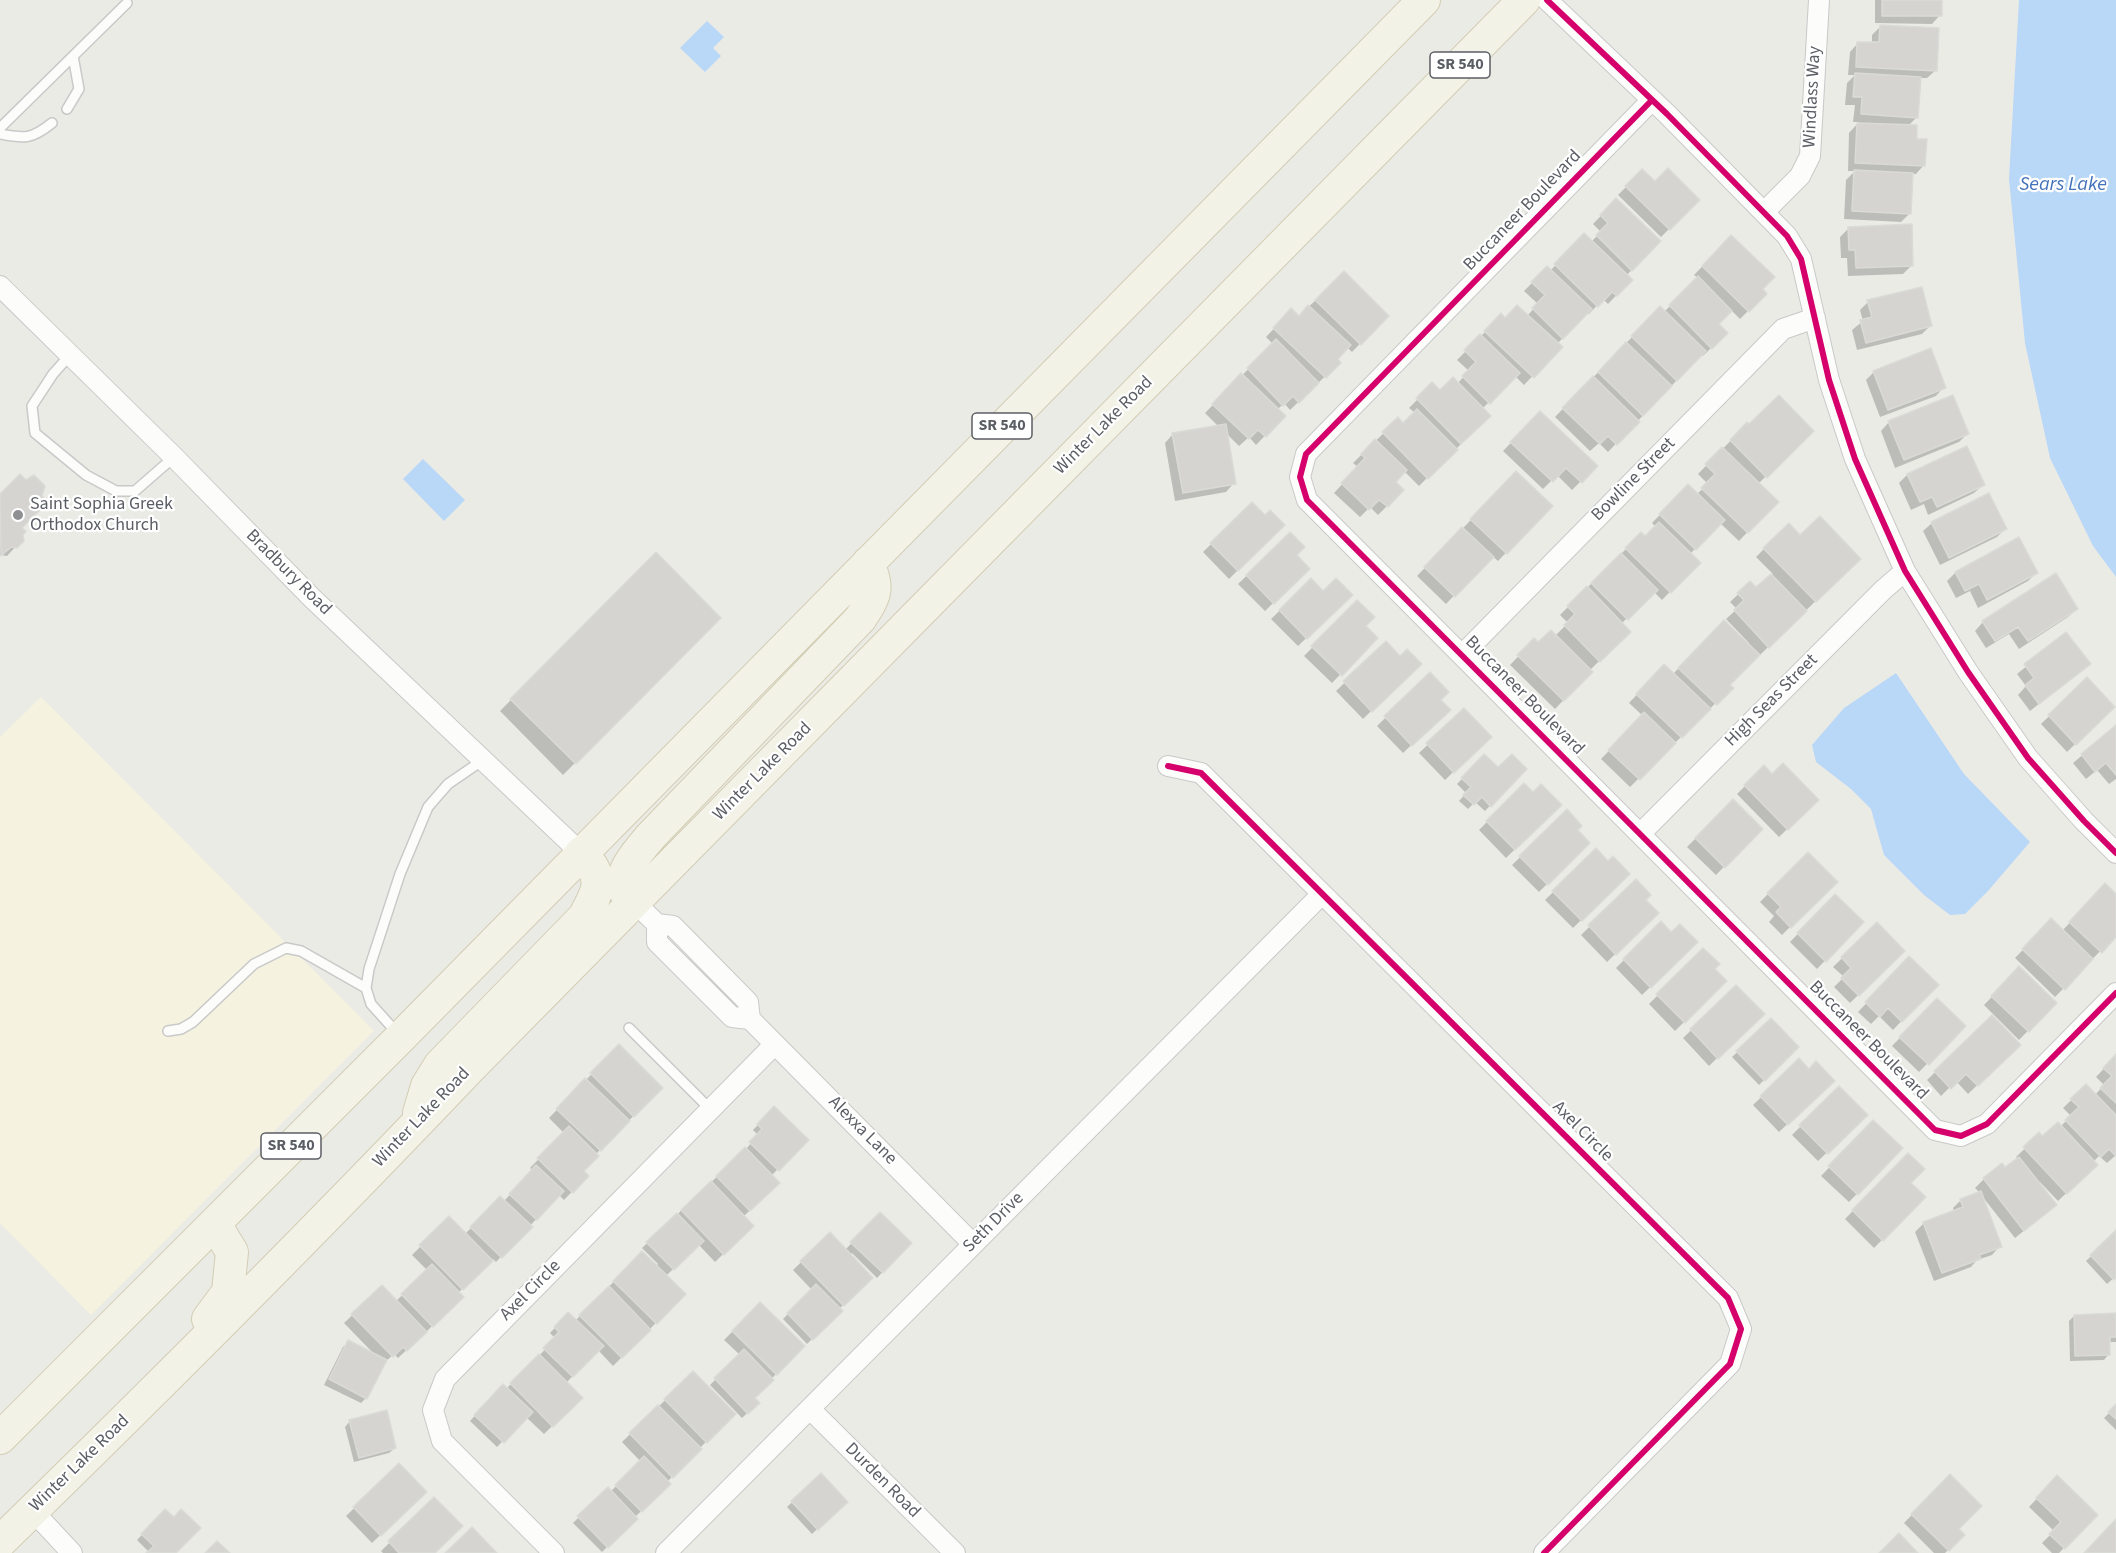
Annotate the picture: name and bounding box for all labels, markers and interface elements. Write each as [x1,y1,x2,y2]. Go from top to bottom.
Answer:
street label: Windlass Way [1800,45,1826,149]
road number: SR 540 [1430,52,1490,78]
street label: Buccaneer Boulevard [1460,146,1586,276]
water label: Sears Lake [2019,174,2107,198]
street label: Winter Lake Road [1050,372,1158,480]
road number: SR 540 [972,413,1032,439]
street label: Bowline Street [1588,434,1680,526]
place label: Saint Sophia Greek Orthodox Church [30,494,173,536]
marker: Saint Sophia Greek Orthodox Church [11,508,25,522]
street label: Bradbury Road [241,526,335,620]
street label: Buccaneer Boulevard [1460,632,1588,760]
street label: High Seas Street [1721,650,1823,752]
street label: Winter Lake Road [709,718,817,826]
street label: Buccaneer Boulevard [1804,977,1932,1105]
street label: Winter Lake Road [369,1064,475,1172]
street label: Alexxa Lane [823,1092,901,1170]
street label: Axel Circle [1547,1097,1617,1167]
road number: SR 540 [261,1133,321,1159]
street label: Seth Drive [959,1188,1029,1258]
street label: Axel Circle [496,1256,566,1326]
street label: Winter Lake Road [26,1411,134,1517]
street label: Durden Road [840,1439,924,1523]

